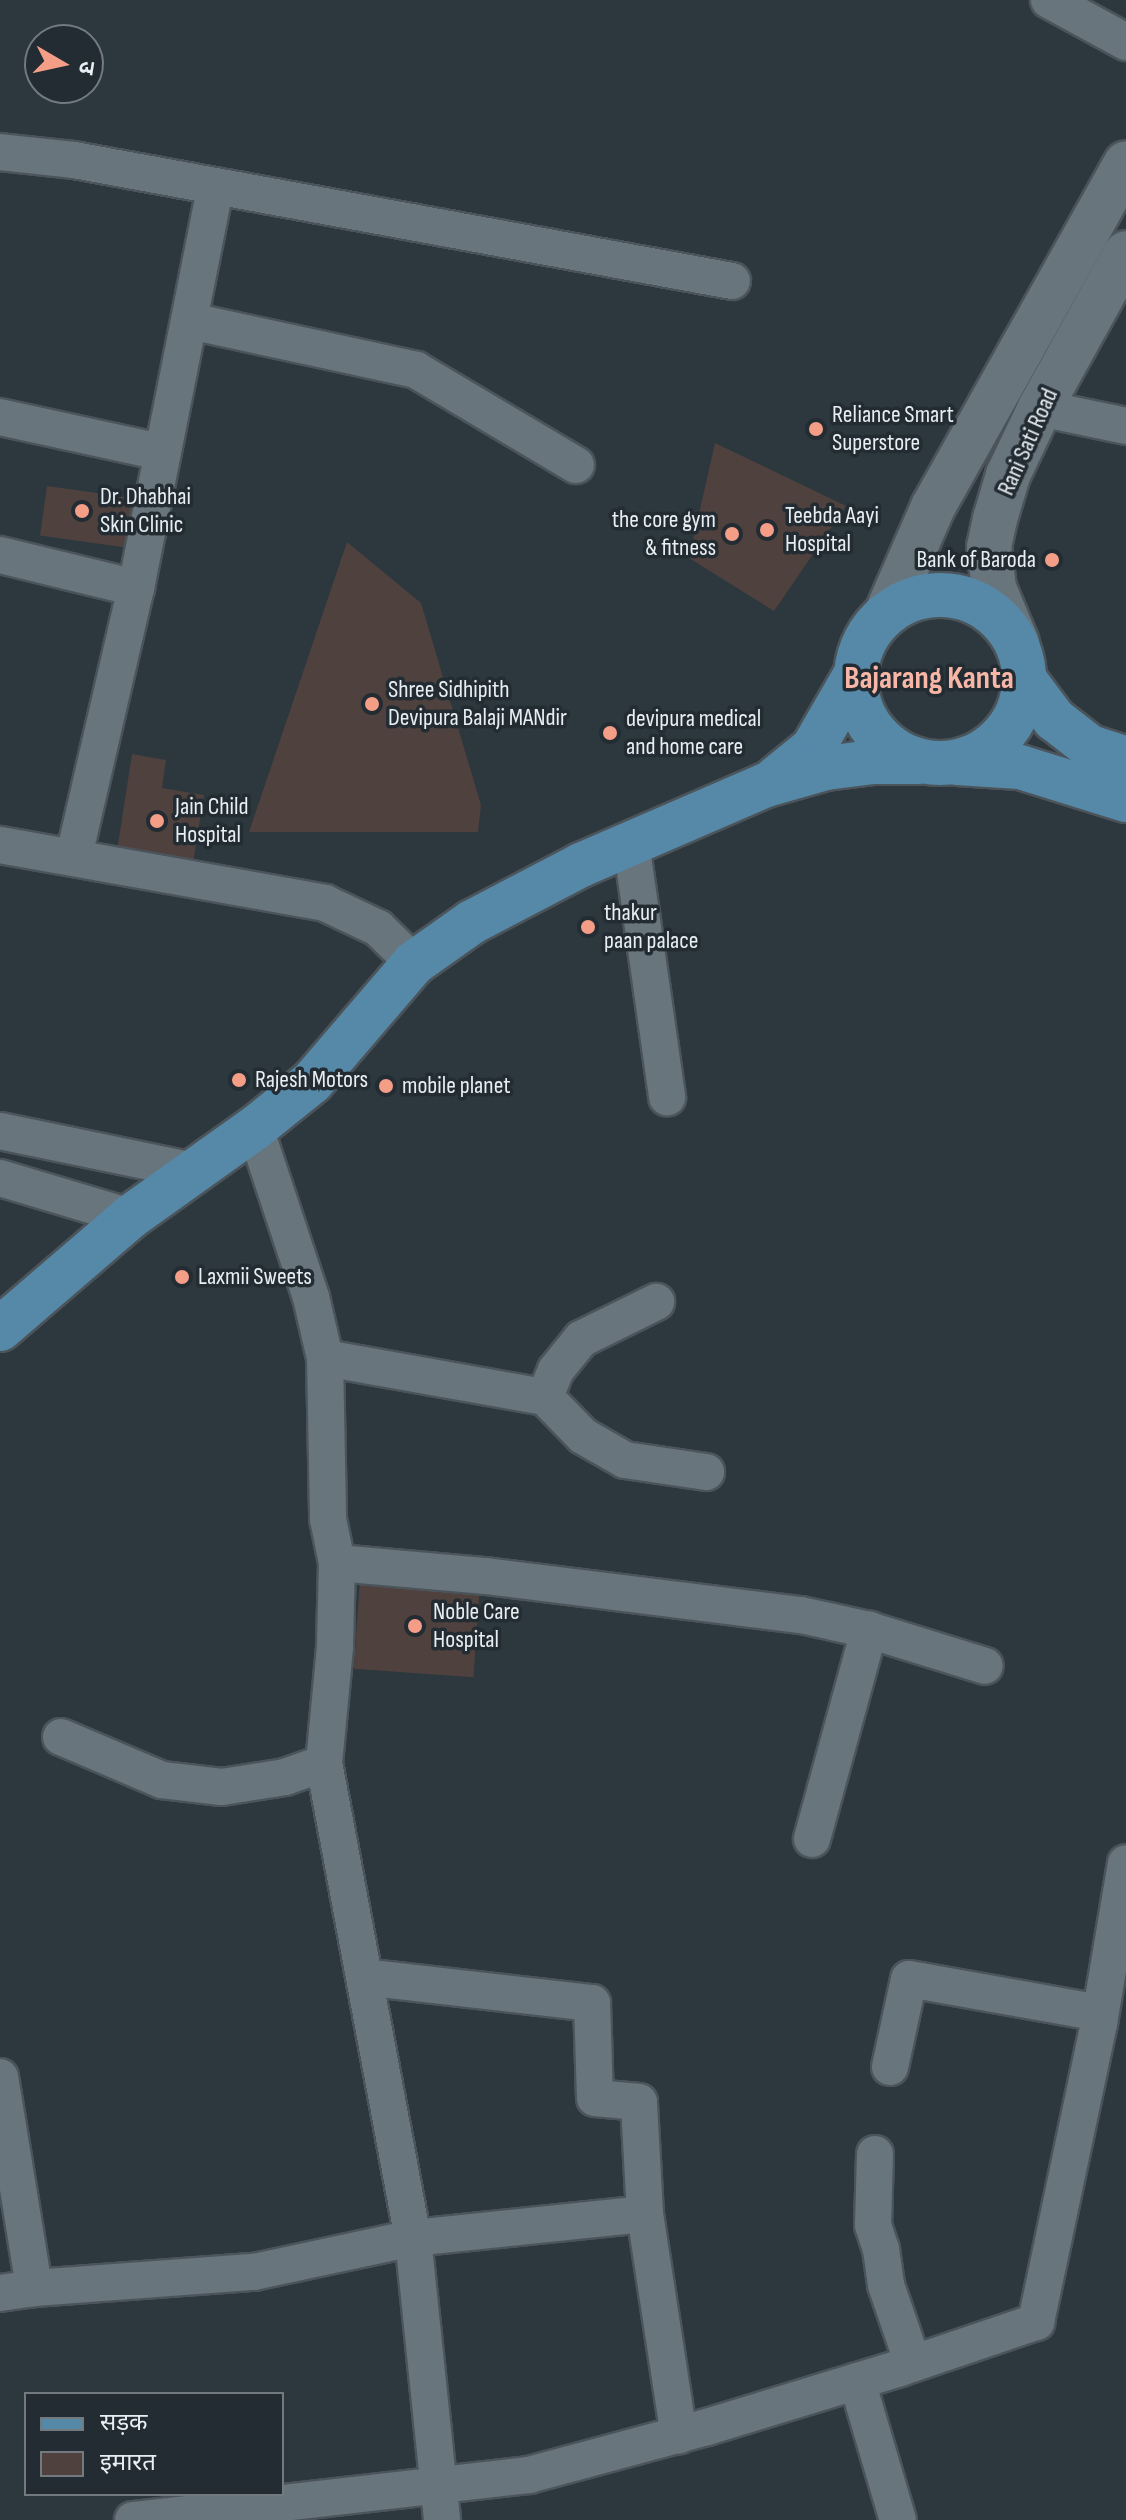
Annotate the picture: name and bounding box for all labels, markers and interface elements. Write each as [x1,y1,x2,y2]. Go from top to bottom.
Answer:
north arrow [24,24,104,104]
text: उ [72,59,101,76]
street label: Rani Sati Road [992,384,1064,500]
place label: Reliance Smart Superstore [832,401,954,457]
marker: Reliance Smart Superstore [807,420,825,438]
place label: Dr. Dhabhai Skin Clinic [100,483,191,539]
marker: Dr. Dhabhai Skin Clinic [71,500,93,522]
place label: Teebda Aayi Hospital [785,502,879,558]
place label: the core gym & fitness [612,506,716,562]
marker: Teebda Aayi Hospital [756,519,778,541]
marker: the core gym & fitness [723,525,741,543]
place label: Bank of Baroda [916,546,1036,574]
marker: Bank of Baroda [1043,551,1061,569]
district label: Bajarang Kanta [844,660,1014,698]
place label: Shree Sidhipith Devipura Balaji MANdir [388,676,567,732]
marker: Shree Sidhipith Devipura Balaji MANdir [363,695,381,713]
place label: devipura medical and home care [626,705,761,761]
marker: devipura medical and home care [601,724,619,742]
place label: Jain Child Hospital [175,793,249,849]
marker: Jain Child Hospital [146,810,168,832]
place label: thakur paan palace [604,899,698,955]
marker: thakur paan palace [579,918,597,936]
place label: Rajesh Motors [255,1066,368,1094]
marker: Rajesh Motors [230,1071,248,1089]
place label: mobile planet [402,1072,511,1100]
marker: mobile planet [377,1077,395,1095]
place label: Laxmii Sweets [198,1263,312,1291]
marker: Laxmii Sweets [173,1268,191,1286]
place label: Noble Care Hospital [433,1598,520,1654]
marker: Noble Care Hospital [404,1615,426,1637]
legend [24,2392,284,2496]
text: सड़क [100,2408,148,2437]
text: इमारत [100,2448,156,2477]

